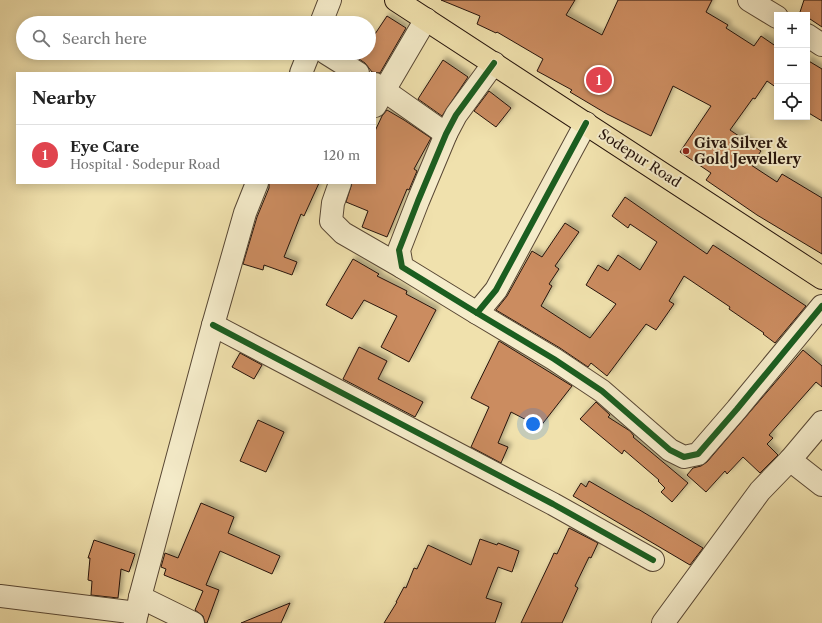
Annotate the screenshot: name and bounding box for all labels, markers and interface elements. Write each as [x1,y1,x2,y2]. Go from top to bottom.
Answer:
map controls [774,12,810,120]
button: + [774,12,810,48]
search box [16,16,376,60]
icon: search [30,27,52,49]
text: Search here [62,29,147,48]
button: − [774,48,810,84]
pin: 1 [586,65,612,95]
button: locate [774,84,810,120]
text: Nearby [32,88,96,108]
street label: Sodepur Road [595,125,685,192]
place label: Giva Silver & Gold Jewellery [694,134,802,168]
text: Eye Care [70,137,139,156]
marker: Giva Silver & Gold Jewellery [681,146,691,156]
text: 1 [42,147,48,163]
text: 120 m [323,147,360,163]
text: Hospital · Sodepur Road [70,156,220,172]
your location [523,414,543,434]

